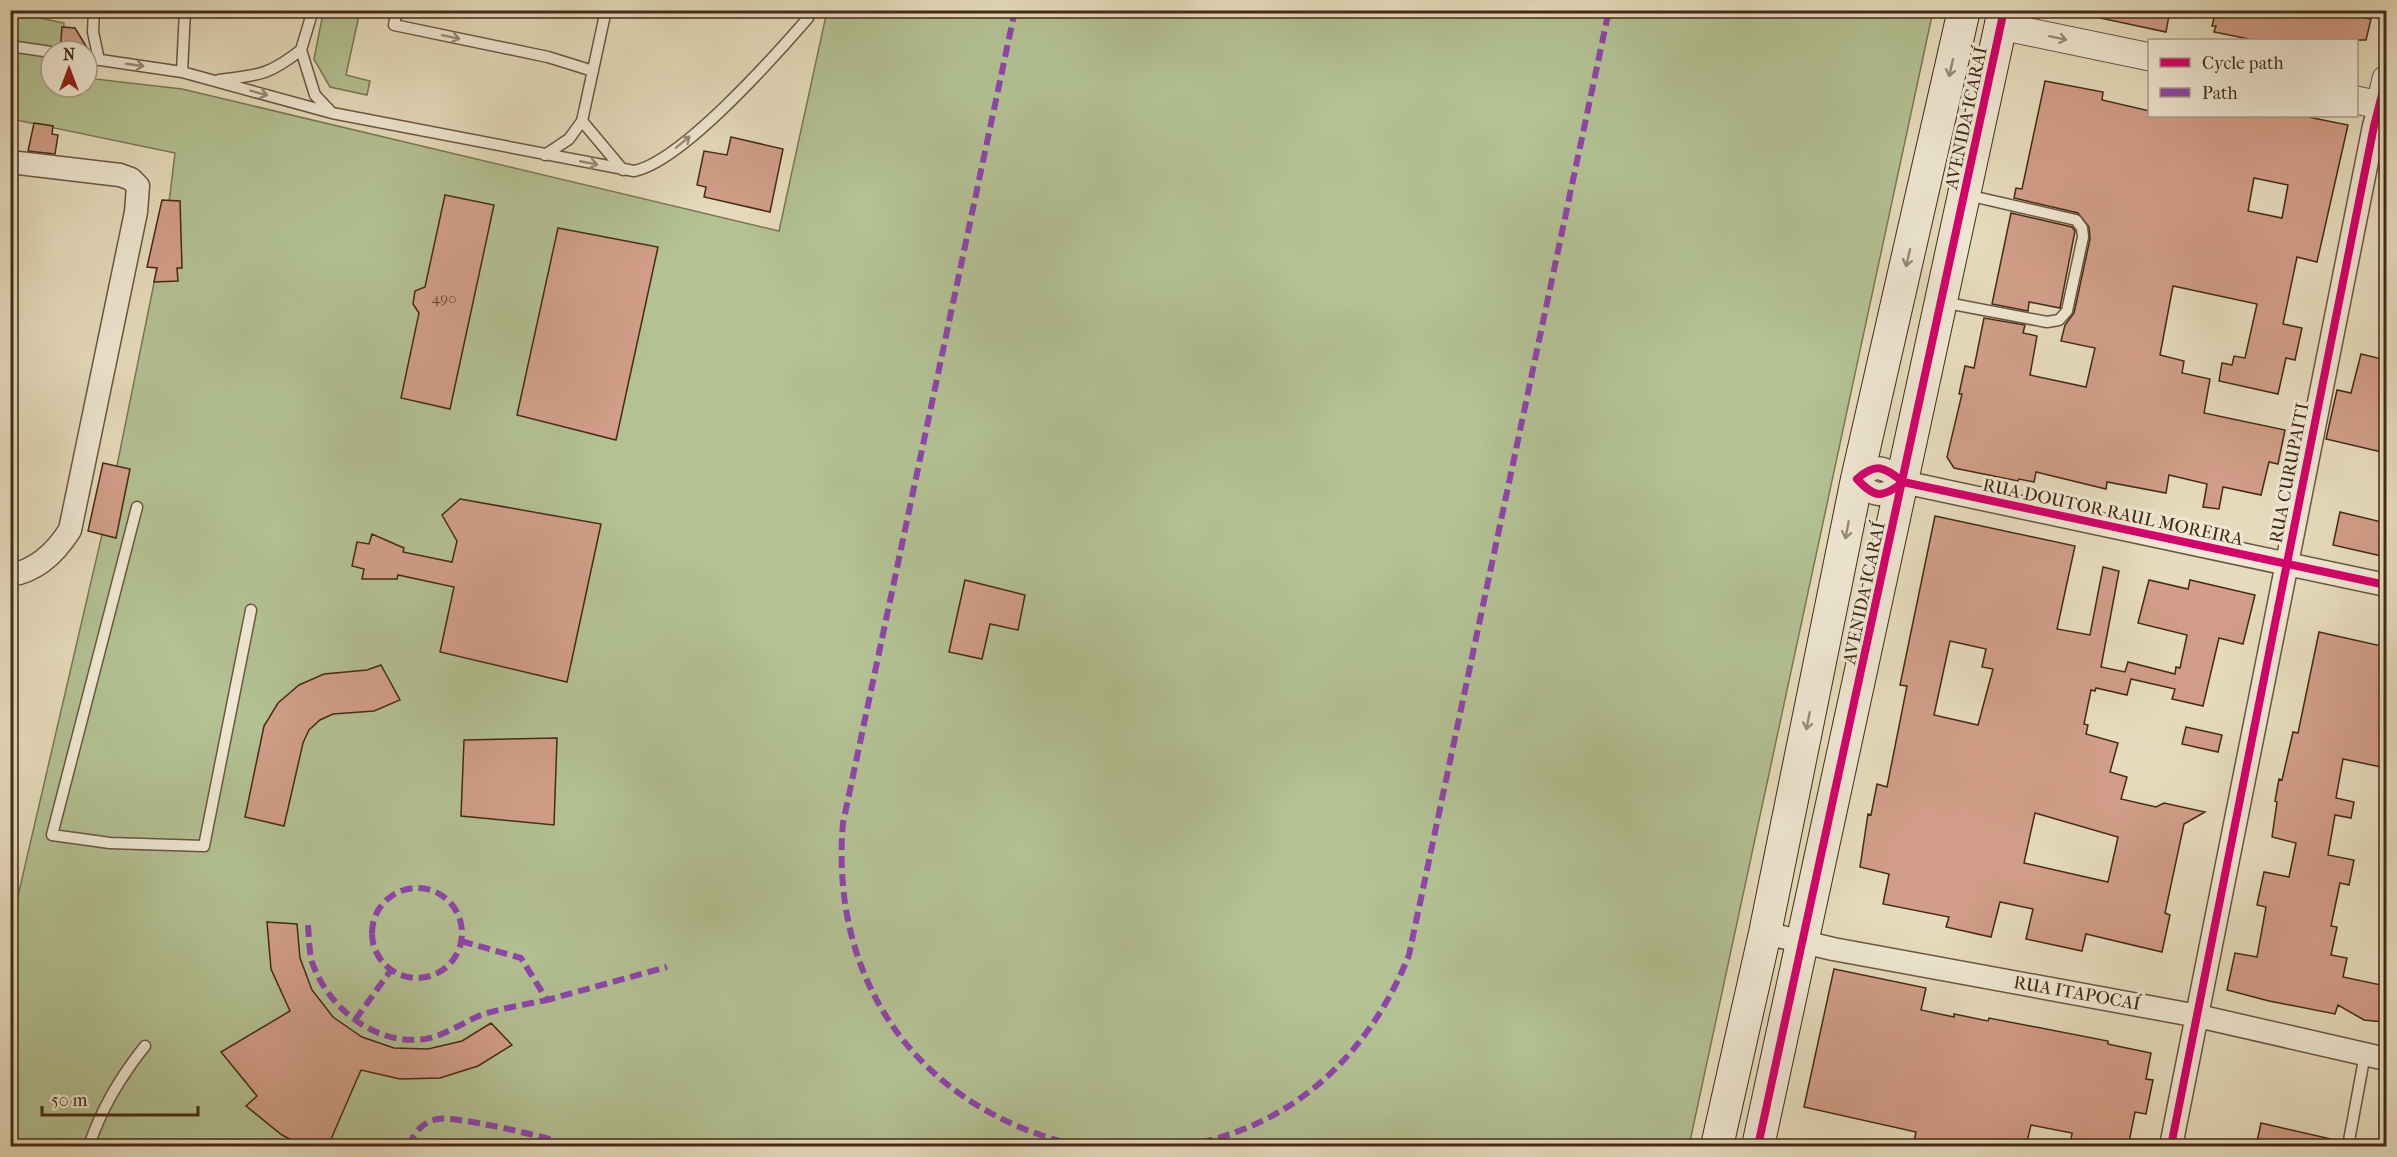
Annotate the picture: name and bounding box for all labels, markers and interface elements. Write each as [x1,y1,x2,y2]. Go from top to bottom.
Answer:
one-way arrow [442,31,461,43]
one-way arrow [2048,33,2067,44]
north arrow [39,39,99,99]
legend [2148,39,2358,117]
street label: AVENIDA ICARAÍ [1940,44,1992,192]
text: N [63,45,76,64]
text: Cycle path [2202,53,2283,74]
one-way arrow [1945,58,1957,77]
one-way arrow [124,60,144,71]
text: Path [2202,83,2238,104]
one-way arrow [249,88,268,99]
one-way arrow [675,136,691,149]
one-way arrow [579,158,599,169]
one-way arrow [1902,247,1913,267]
house number: 490 [432,289,457,307]
street label: RUA CURUPAITI [2266,401,2313,545]
street label: RUA DOUTOR RAUL MOREIRA [1981,475,2245,550]
street label: AVENIDA ICARAÍ [1838,519,1890,667]
one-way arrow [1841,520,1852,539]
one-way arrow [1802,711,1813,730]
street label: RUA ITAPOCAÍ [2012,971,2143,1015]
scale bar [42,1079,198,1117]
text: 50 m [51,1090,88,1111]

